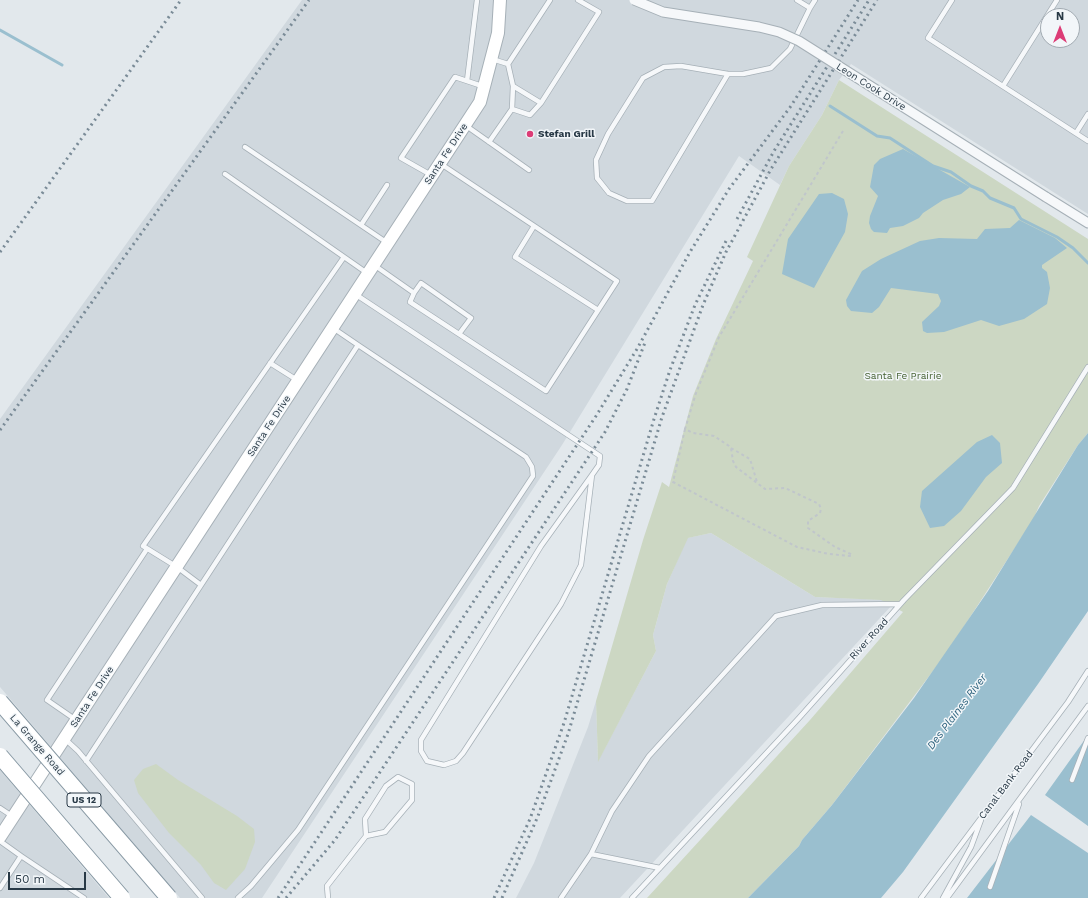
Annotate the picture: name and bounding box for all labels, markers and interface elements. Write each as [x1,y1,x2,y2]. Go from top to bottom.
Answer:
north arrow [1040,8,1080,48]
text: N [1056,10,1064,23]
street label: Leon Cook Drive [834,61,908,113]
street label: Santa Fe Drive [422,121,470,187]
place label: Stefan Grill [538,128,594,140]
marker: Stefan Grill [525,129,535,139]
park label: Santa Fe Prairie [865,370,941,382]
street label: Santa Fe Drive [245,393,293,459]
street label: River Road [847,616,891,662]
street label: Santa Fe Drive [68,664,116,730]
water label: Des Plaines River [924,672,990,752]
street label: La Grange Road [7,712,67,778]
street label: Canal Bank Road [976,748,1036,822]
road number: US 12 [67,793,101,807]
scale bar [10,864,88,890]
text: 50 m [15,872,45,886]

